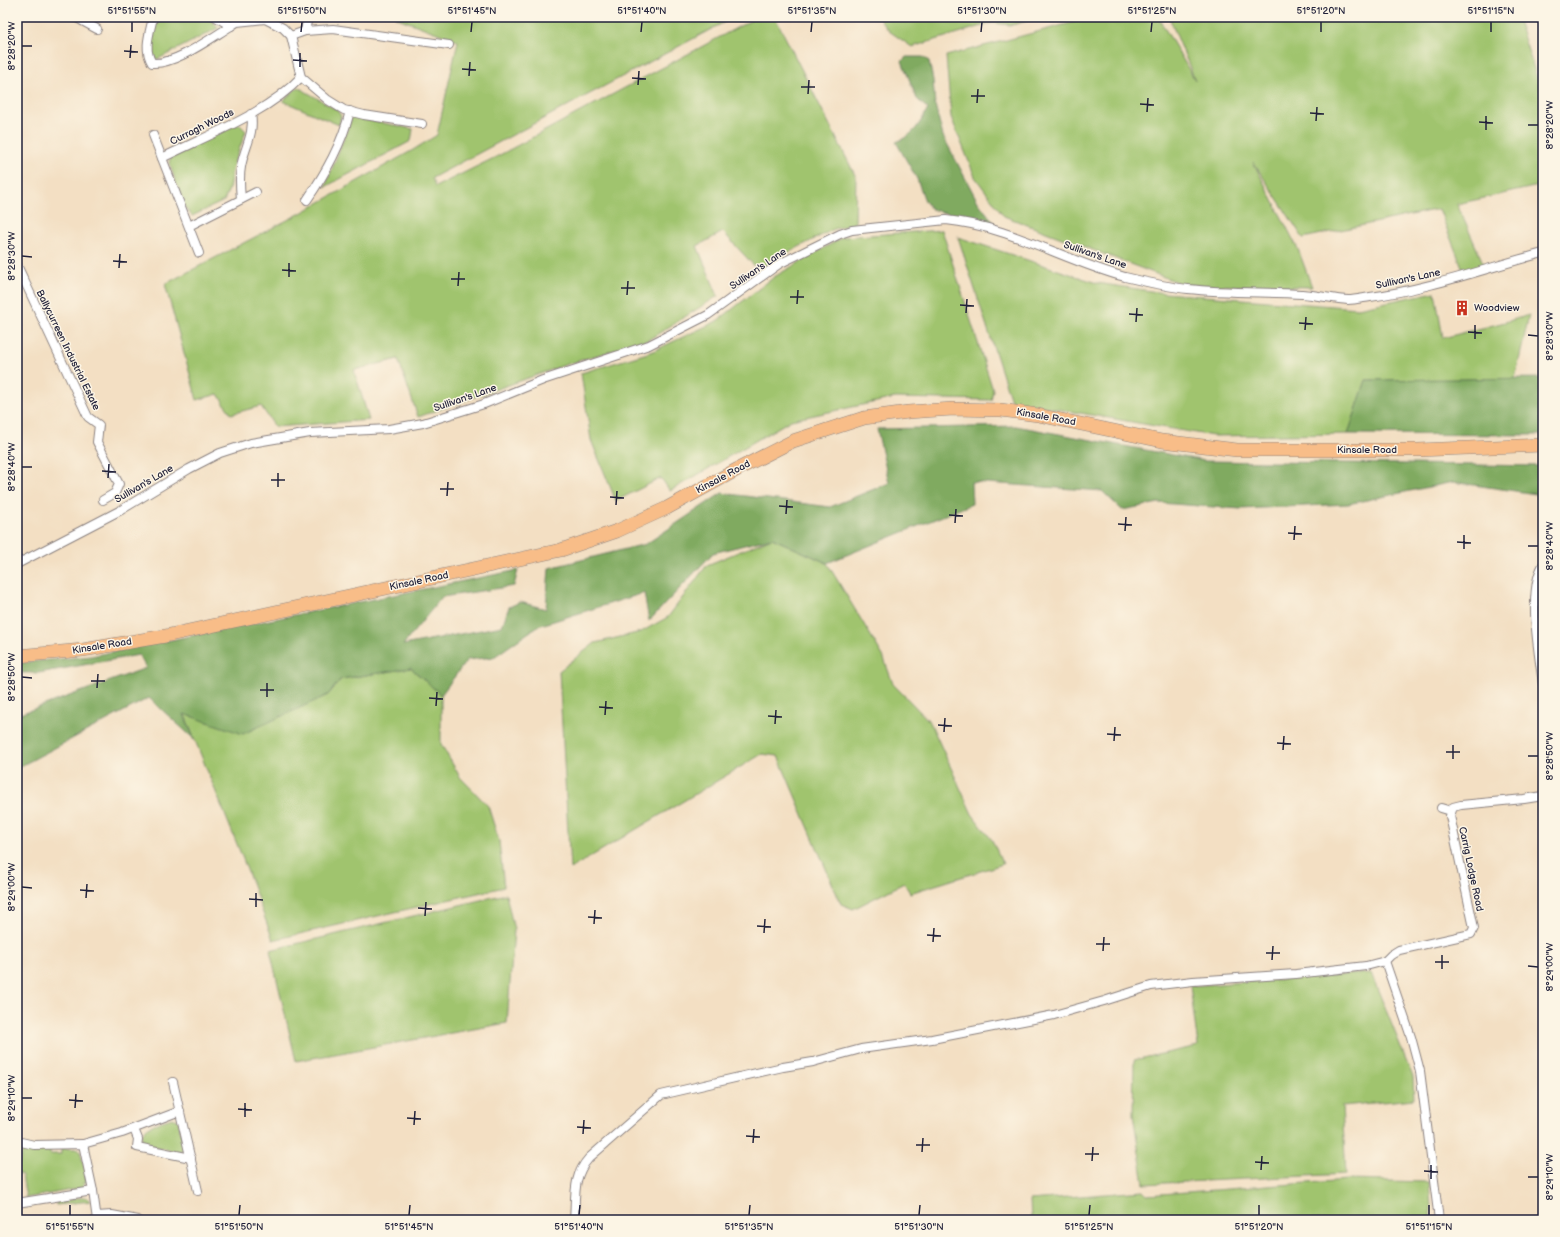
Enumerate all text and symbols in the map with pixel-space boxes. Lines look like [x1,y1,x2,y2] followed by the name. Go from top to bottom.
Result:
[108,5,156,17] text: 51°51'55"N
[278,5,326,17] text: 51°51'50"N
[447,5,497,17] text: 51°51'45"N
[617,5,667,17] text: 51°51'40"N
[787,5,837,17] text: 51°51'35"N
[957,5,1007,17] text: 51°51'30"N
[1128,5,1176,17] text: 51°51'25"N
[1296,5,1346,17] text: 51°51'20"N
[1468,5,1514,17] text: 51°51'15"N
[6,21,18,71] text: 8°28'20"W
[1544,100,1556,150] text: 8°28'20"W
[168,106,236,148] street label: Curragh Woods
[6,231,18,281] text: 8°28'30"W
[1062,239,1128,271] street label: Sullivan's Lane
[727,246,789,292] street label: Sullivan's Lane
[1375,266,1441,292] street label: Sullivan's Lane
[34,288,102,412] street label: Ballycurreen Industrial Estate
[1453,299,1471,317] building icon: Woodview
[1474,302,1520,314] place label: Woodview
[1544,311,1556,361] text: 8°28'30"W
[432,382,498,414] street label: Sullivan's Lane
[1015,406,1077,428] street label: Kinsale Road
[6,442,18,492] text: 8°28'40"W
[1337,444,1397,456] street label: Kinsale Road
[694,457,753,496] street label: Kinsale Road
[113,462,176,506] street label: Sullivan's Lane
[1544,521,1556,571] text: 8°28'40"W
[388,569,450,593] street label: Kinsale Road
[71,635,133,657] street label: Kinsale Road
[6,653,18,701] text: 8°28'50"W
[1544,732,1556,780] text: 8°28'50"W
[1456,826,1486,913] street label: Carrig Lodge Road
[6,863,18,911] text: 8°29'00"W
[1544,943,1556,991] text: 8°29'00"W
[6,1075,18,1121] text: 8°29'10"W
[1544,1154,1556,1200] text: 8°29'10"W
[46,1221,94,1233] text: 51°51'55"N
[215,1221,263,1233] text: 51°51'50"N
[384,1221,434,1233] text: 51°51'45"N
[554,1221,604,1233] text: 51°51'40"N
[724,1221,774,1233] text: 51°51'35"N
[894,1221,944,1233] text: 51°51'30"N
[1065,1221,1113,1233] text: 51°51'25"N
[1234,1221,1284,1233] text: 51°51'20"N
[1406,1221,1452,1233] text: 51°51'15"N

